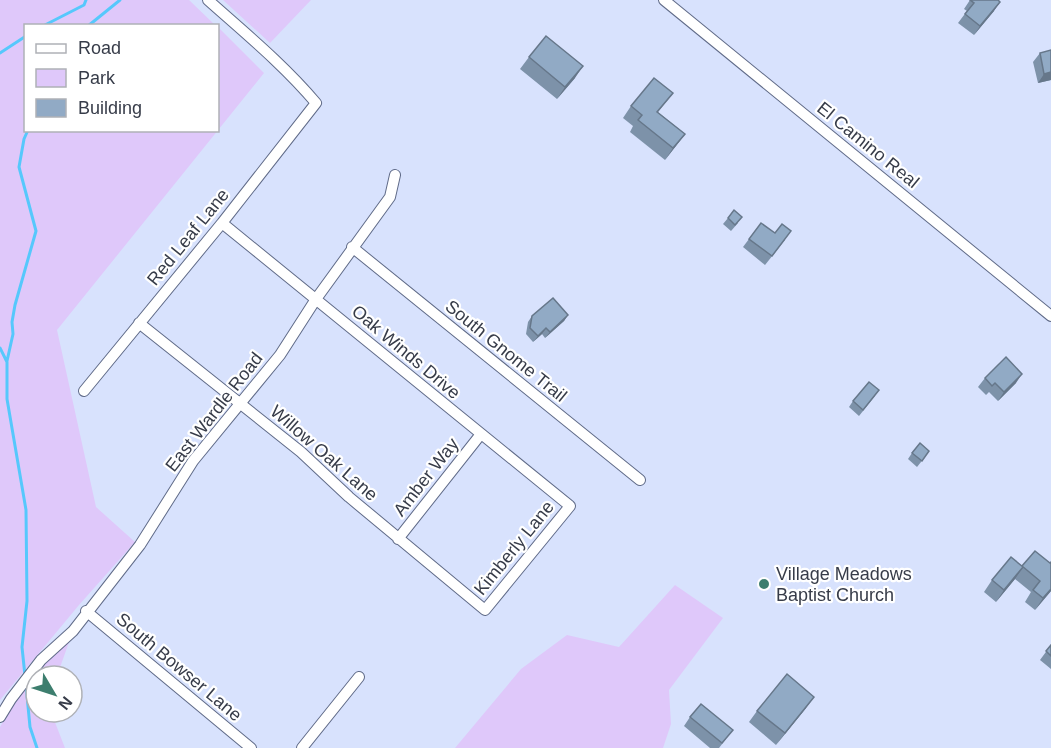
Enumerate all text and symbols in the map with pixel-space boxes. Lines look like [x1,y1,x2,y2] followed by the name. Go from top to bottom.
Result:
[24,24,219,132] legend
[78,38,121,58] text: Road
[78,68,116,88] text: Park
[78,98,142,118] text: Building
[813,98,923,192] street label: El Camino Real
[143,185,233,289] street label: Red Leaf Lane
[441,296,571,406] street label: South Gnome Trail
[348,301,464,403] street label: Oak Winds Drive
[161,349,267,475] street label: East Wardle Road
[266,401,382,505] street label: Willow Oak Lane
[389,434,463,520] street label: Amber Way
[470,497,558,599] street label: Kimberly Lane
[776,564,912,605] place label: Village Meadows Baptist Church
[757,577,771,591] marker: Village Meadows Baptist Church
[112,609,246,725] street label: South Bowser Lane
[24,664,84,724] north arrow
[55,693,76,713] text: N

